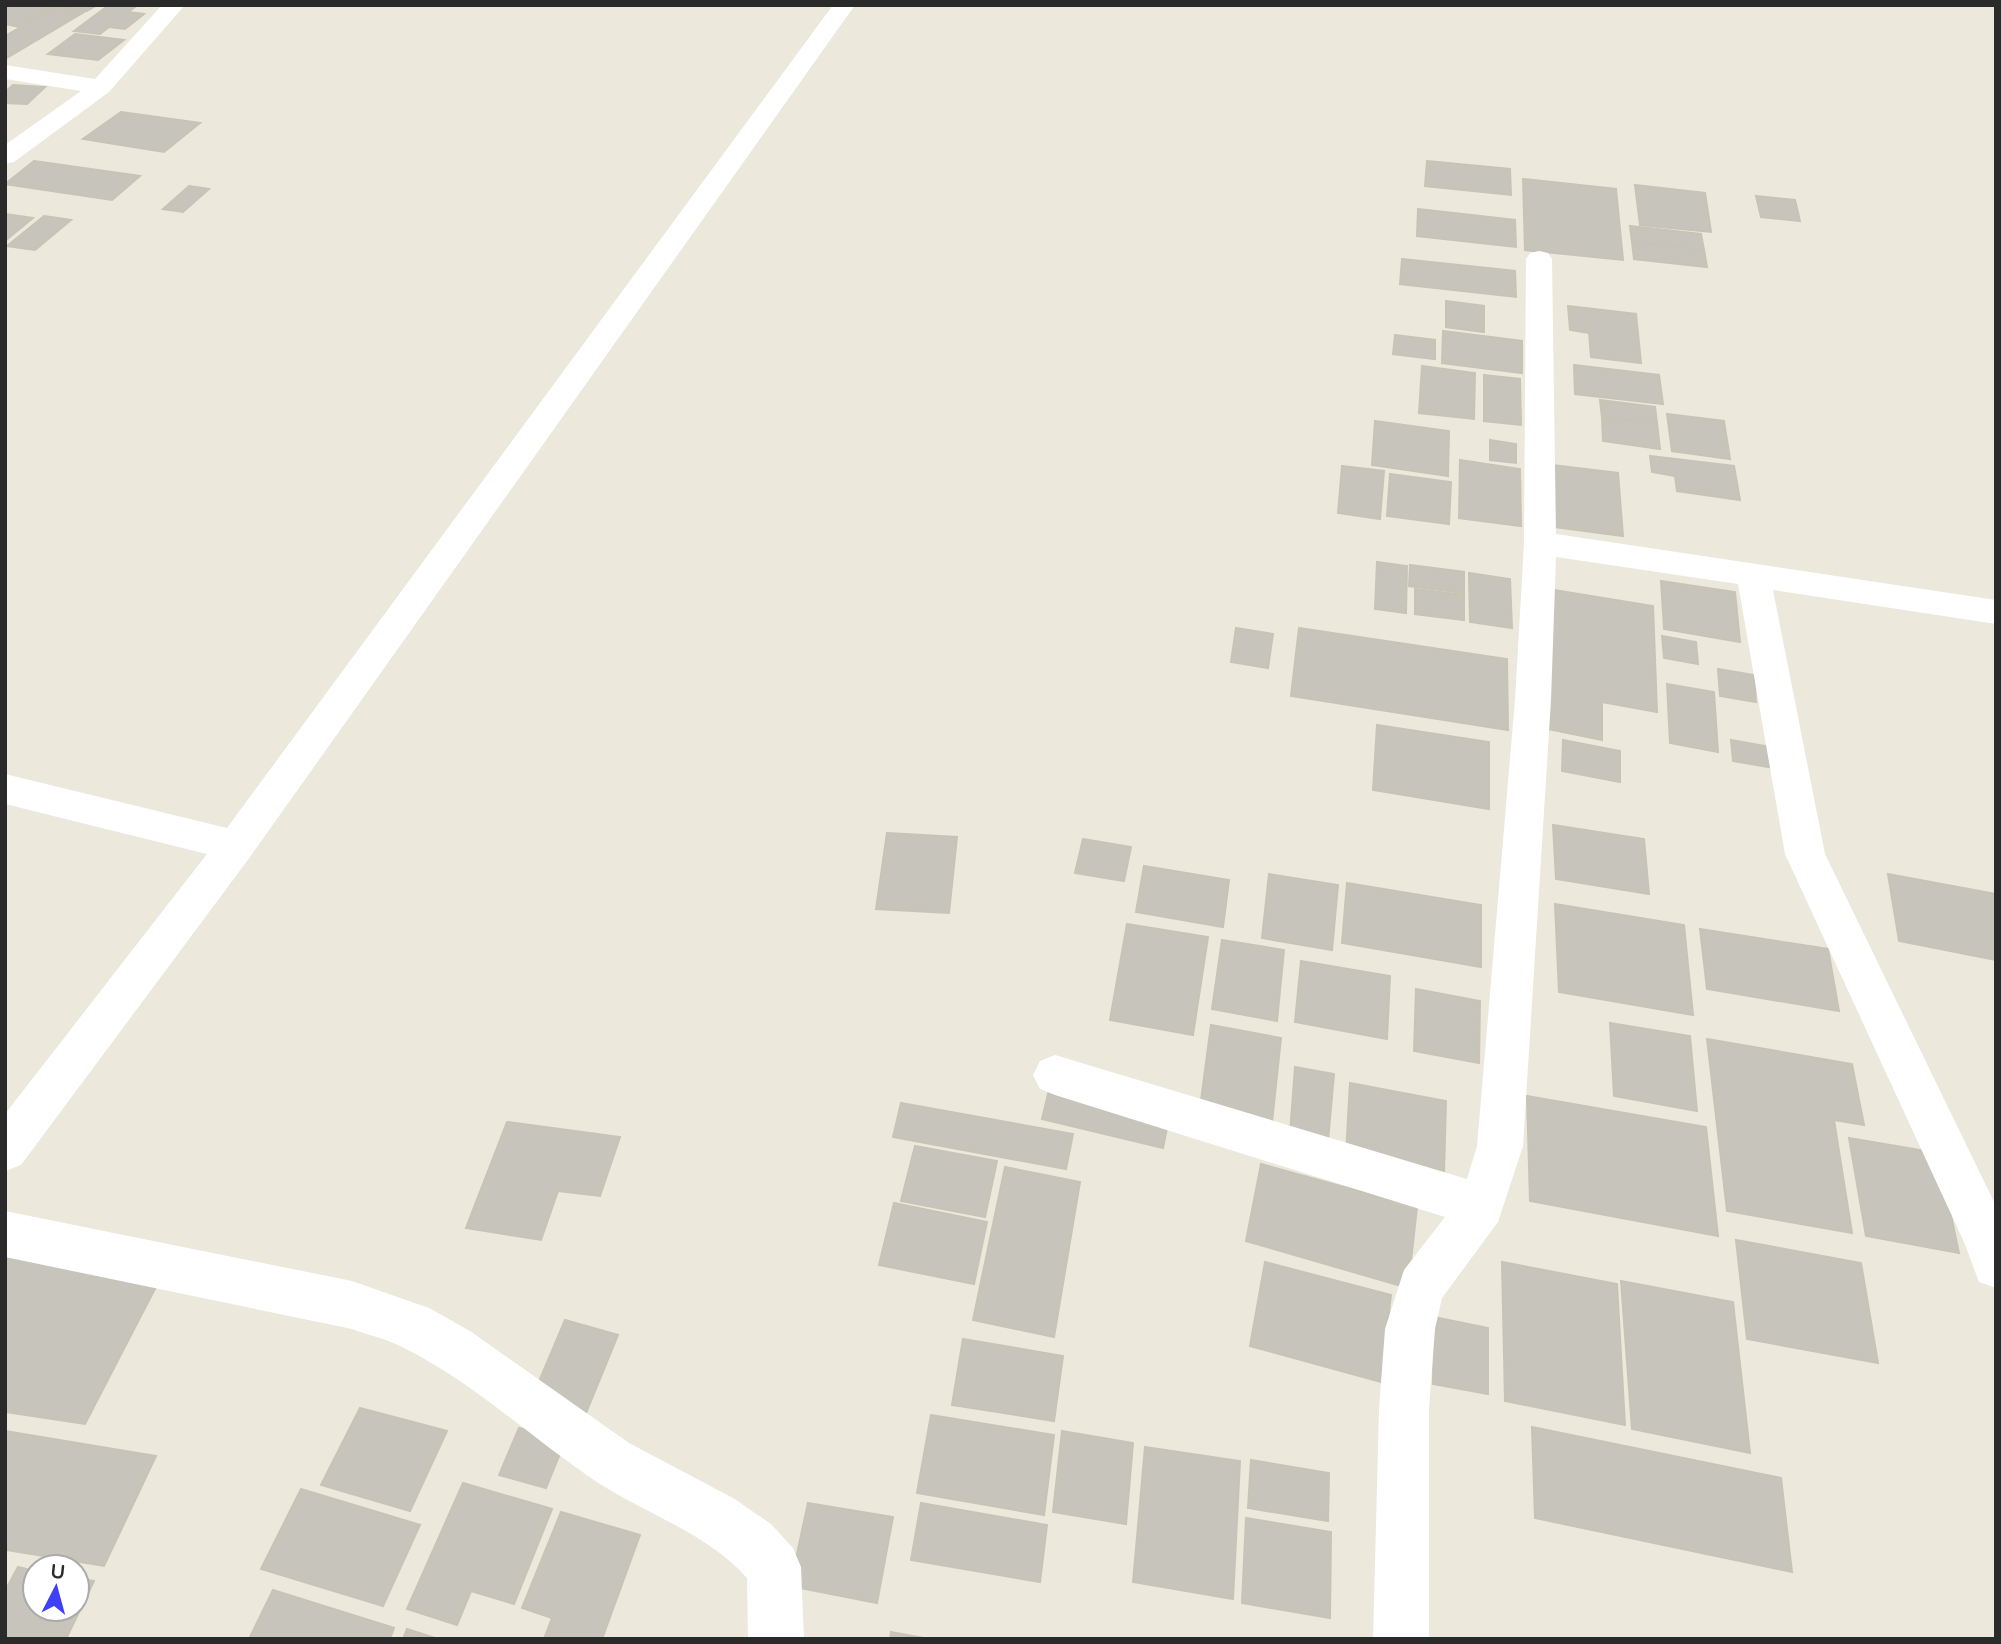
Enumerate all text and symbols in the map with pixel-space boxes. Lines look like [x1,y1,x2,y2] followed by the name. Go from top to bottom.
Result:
[21,1553,91,1623] north arrow
[49,1560,66,1584] text: U

